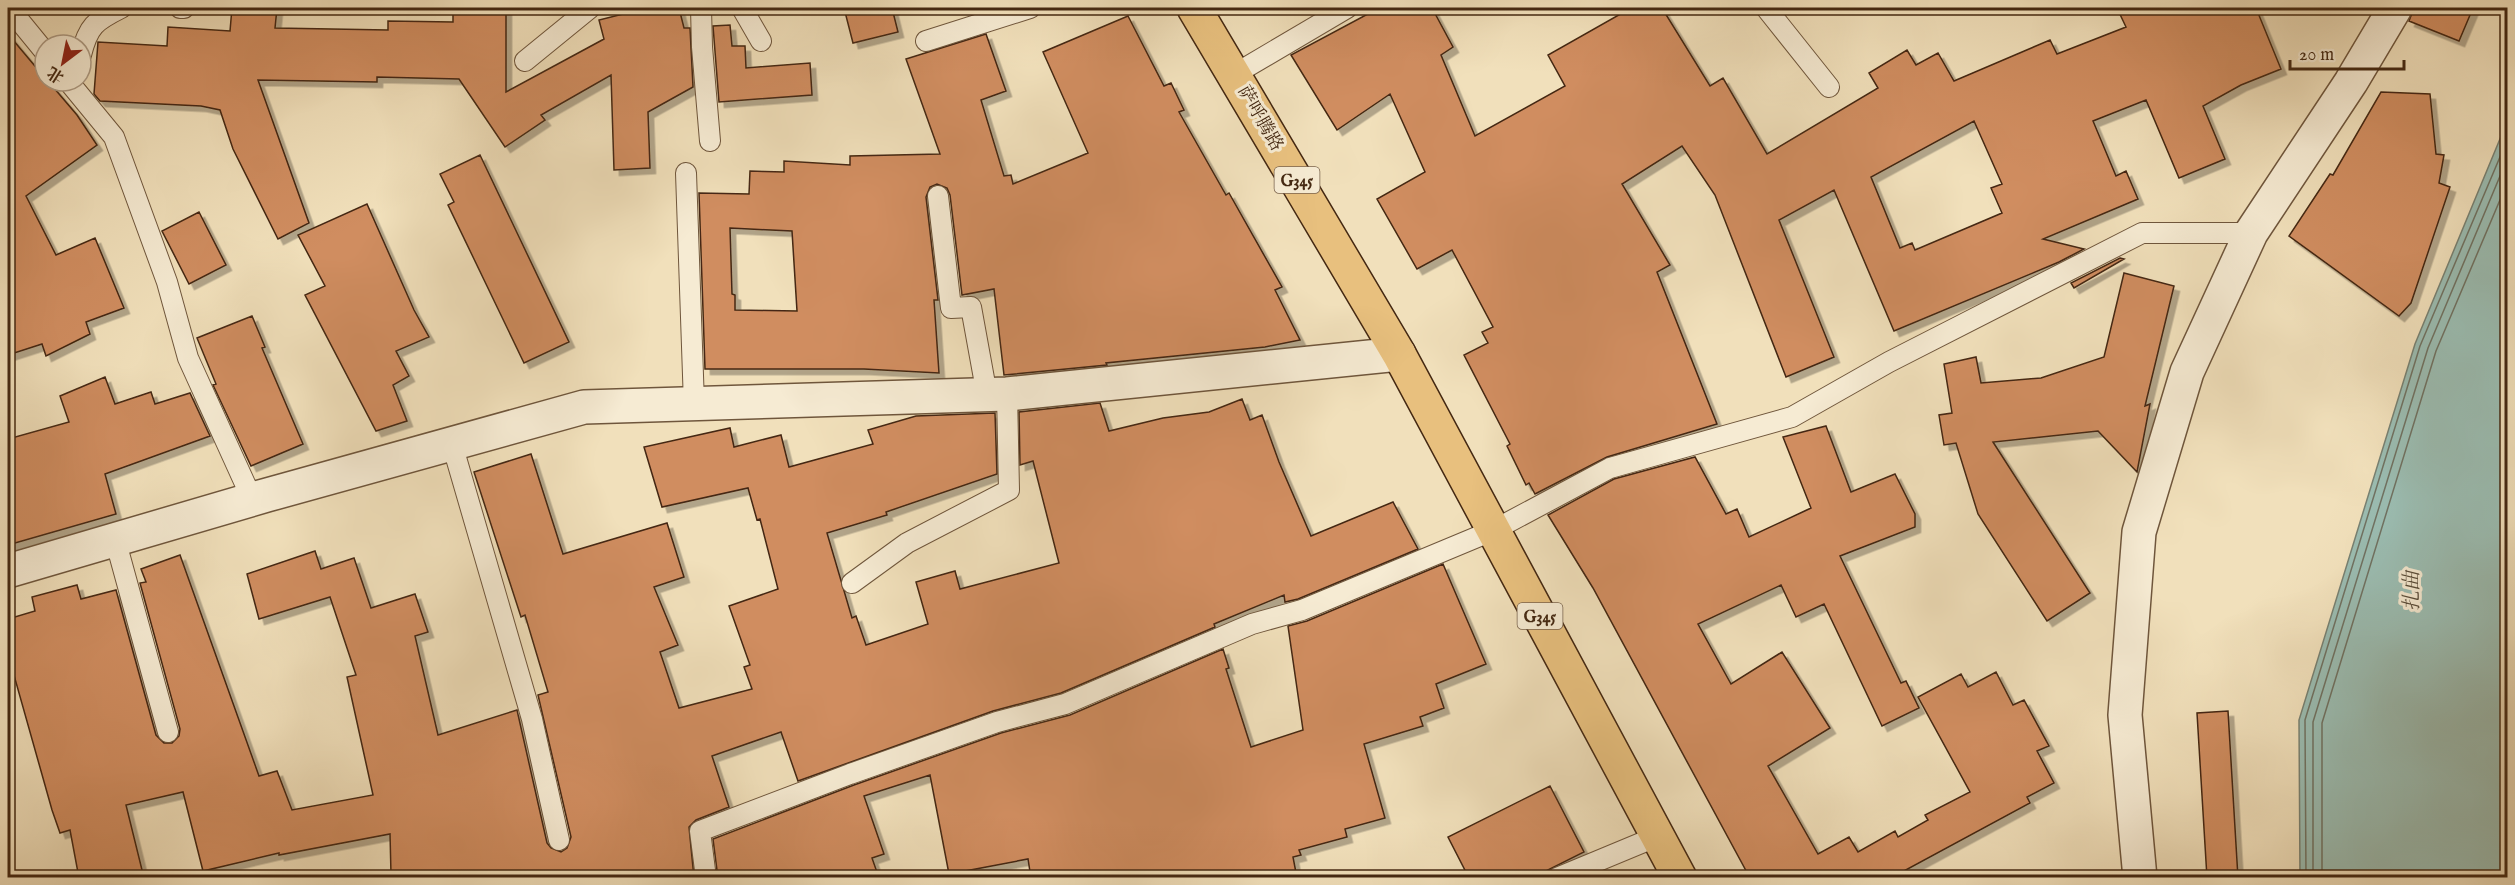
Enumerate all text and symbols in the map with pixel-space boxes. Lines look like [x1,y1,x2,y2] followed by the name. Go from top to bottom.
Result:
[33,33,93,93] north arrow
[2290,33,2404,71] scale bar
[2299,44,2334,67] text: 20 m
[44,61,68,87] text: 北
[1232,82,1288,156] street label: 萨呼腾路
[1274,167,1320,193] road number: G345
[2400,569,2425,611] water label: 扎曲
[1518,603,1562,629] road number: G345

